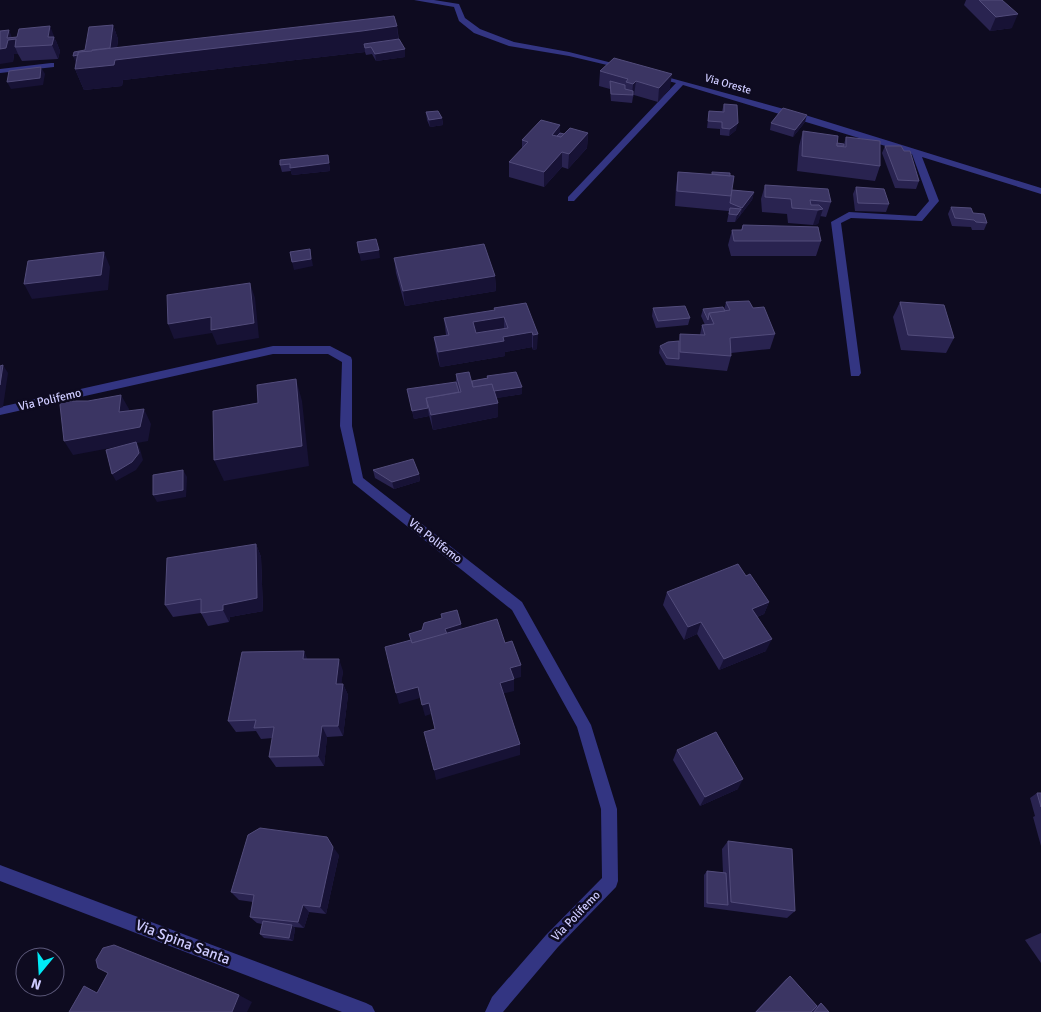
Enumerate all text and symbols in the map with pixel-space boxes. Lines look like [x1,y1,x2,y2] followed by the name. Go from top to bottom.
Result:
[703,71,753,97] street label: Via Oreste
[17,385,83,415] street label: Via Polifemo
[405,515,465,567] street label: Via Polifemo
[548,888,604,944] street label: Via Polifemo
[133,916,233,968] street label: Via Spina Santa
[15,947,65,997] north arrow
[29,974,43,993] text: N

